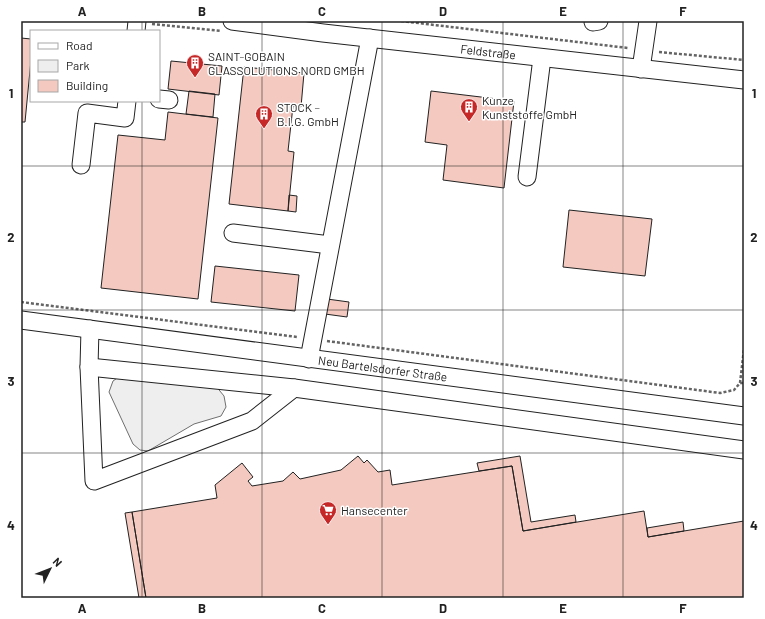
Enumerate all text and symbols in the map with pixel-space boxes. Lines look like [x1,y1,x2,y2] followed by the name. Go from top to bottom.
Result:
[78,3,87,19] text: A
[198,3,206,19] text: B
[318,3,326,19] text: C
[439,3,447,19] text: D
[559,3,567,19] text: E
[679,3,687,19] text: F
[30,30,160,102] legend
[66,38,93,52] text: Road
[460,41,517,61] street label: Feldstraße
[208,49,365,77] place label: SAINT-GOBAIN GLASSOLUTIONS NORD GMBH
[185,53,205,78] building icon: SAINT-GOBAIN GLASSOLUTIONS NORD GMBH
[66,58,90,72] text: Park
[66,78,108,92] text: Building
[9,85,13,101] text: 1
[752,85,756,101] text: 1
[482,93,577,121] place label: Kunze Kunststoffe GmbH
[459,97,479,122] building icon: Kunze Kunststoffe GmbH
[277,100,339,128] place label: STOCK – B.I.G. GmbH
[254,104,274,129] building icon: STOCK – B.I.G. GmbH
[7,229,15,245] text: 2
[750,229,758,245] text: 2
[317,353,448,384] street label: Neu Bartelsdorfer Straße
[7,373,15,389] text: 3
[750,373,758,389] text: 3
[318,500,338,525] supermarket icon: Hansecenter
[341,503,408,517] place label: Hansecenter
[7,517,15,533] text: 4
[750,517,758,533] text: 4
[30,549,70,589] north arrow
[50,555,65,569] text: N
[78,600,87,616] text: A
[198,600,206,616] text: B
[318,600,326,616] text: C
[439,600,447,616] text: D
[559,600,567,616] text: E
[679,600,687,616] text: F

